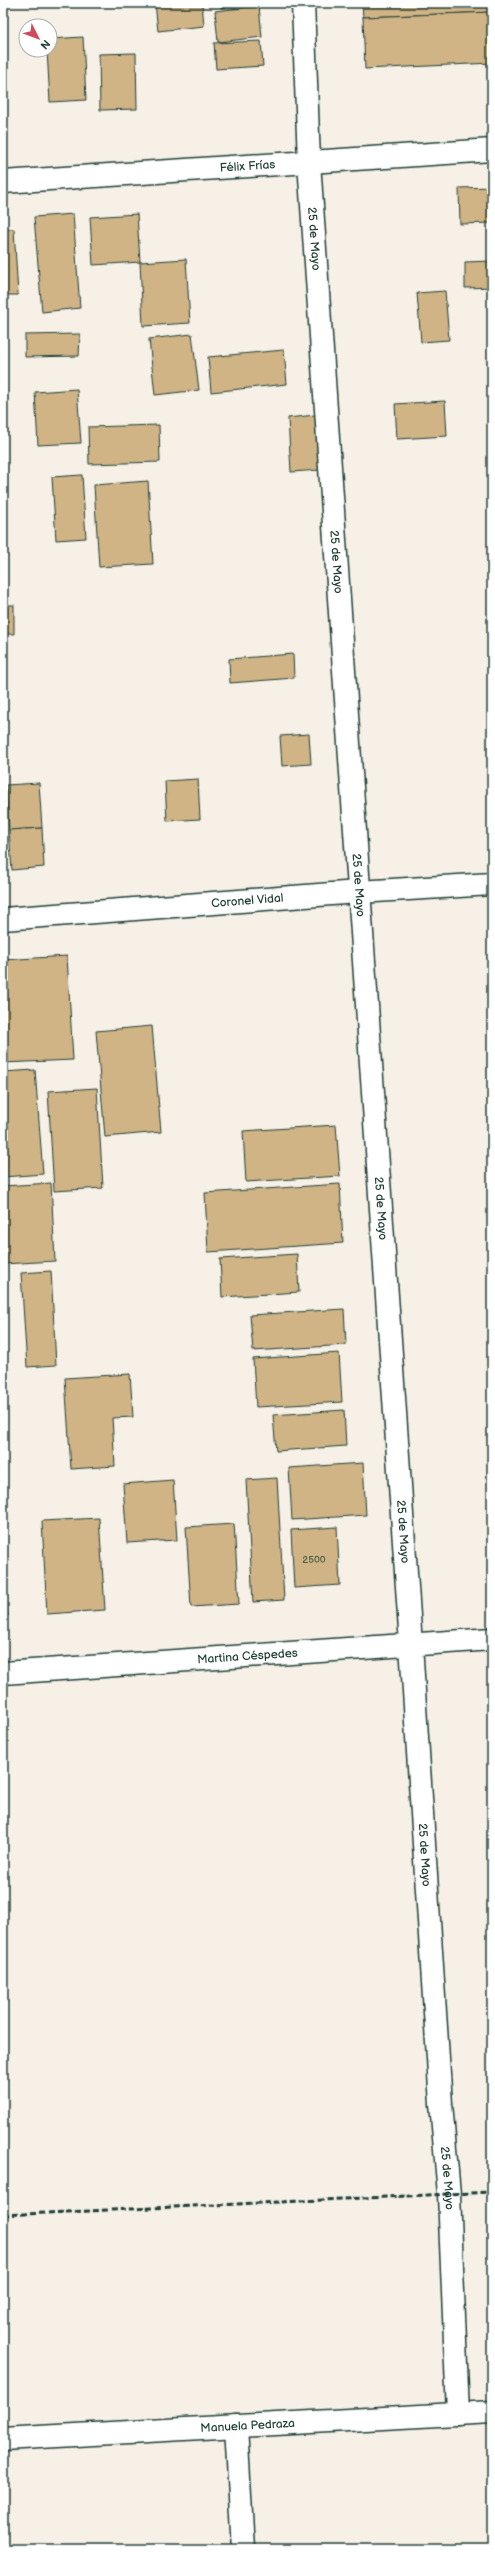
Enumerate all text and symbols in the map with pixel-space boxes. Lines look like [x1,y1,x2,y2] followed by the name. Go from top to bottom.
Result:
[18,18,58,58] north arrow
[37,37,53,52] text: N
[219,157,276,176] street label: Félix Frías
[304,207,323,271] street label: 25 de Mayo
[326,530,346,594] street label: 25 de Mayo
[349,853,368,918] street label: 25 de Mayo
[211,891,284,911] street label: Coronel Vidal
[371,1176,390,1241] street label: 25 de Mayo
[393,1499,412,1564] street label: 25 de Mayo
[302,1554,326,1566] house number: 2500
[197,1646,298,1667] street label: Martina Céspedes
[415,1823,434,1887] street label: 25 de Mayo
[437,2146,457,2210] street label: 25 de Mayo
[200,2416,296,2436] street label: Manuela Pedraza

